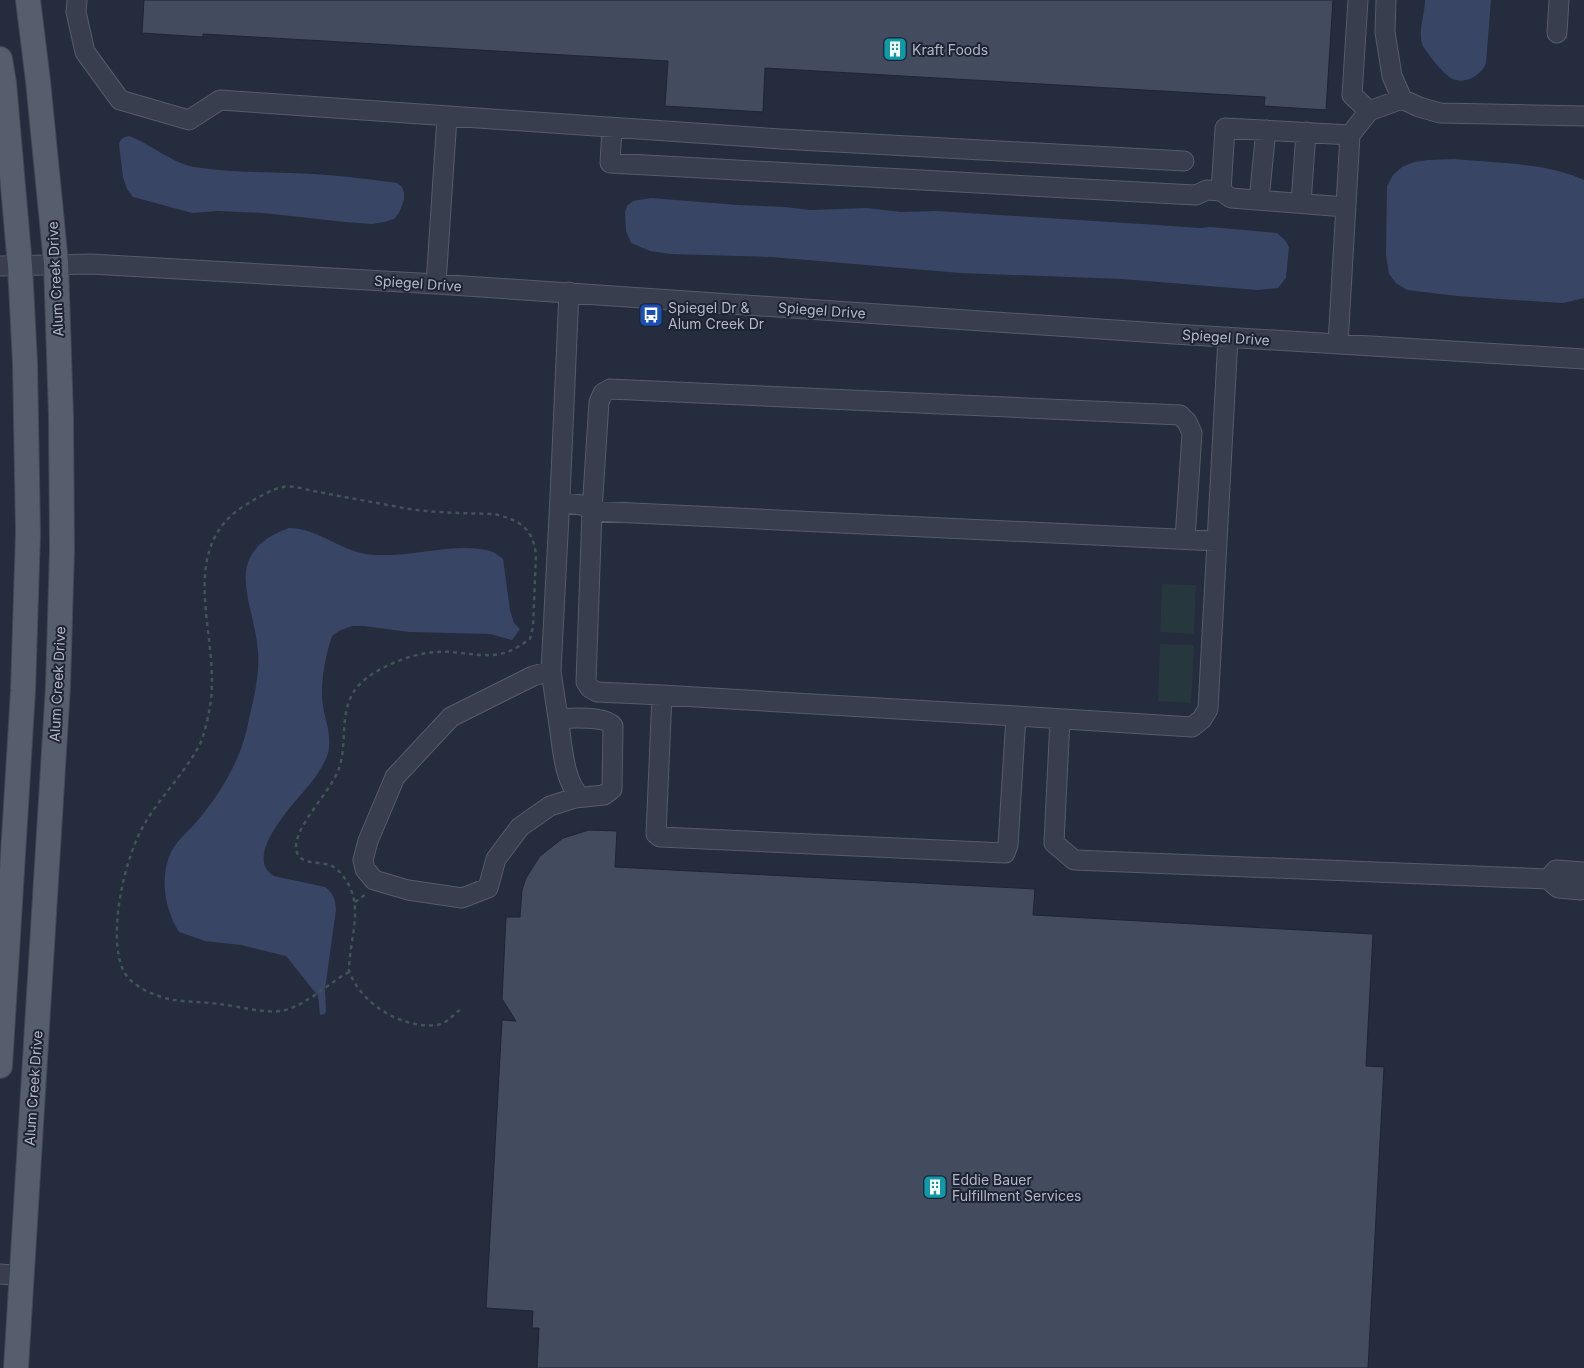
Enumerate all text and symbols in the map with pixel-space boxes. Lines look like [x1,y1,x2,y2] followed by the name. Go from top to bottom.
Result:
[882,36,908,62] building icon: Kraft Foods
[912,41,988,58] place label: Kraft Foods
[43,221,67,337] street label: Alum Creek Drive
[374,271,462,295] street label: Spiegel Drive
[778,298,866,322] street label: Spiegel Drive
[668,299,764,332] place label: Spiegel Dr & Alum Creek Dr
[638,302,664,328] bus stop icon: Spiegel Dr & Alum Creek Dr
[1182,325,1270,349] street label: Spiegel Drive
[45,626,69,742] street label: Alum Creek Drive
[20,1030,46,1146] street label: Alum Creek Drive
[952,1171,1081,1204] place label: Eddie Bauer Fulfillment Services
[922,1174,948,1200] building icon: Eddie Bauer Fulfillment Services

